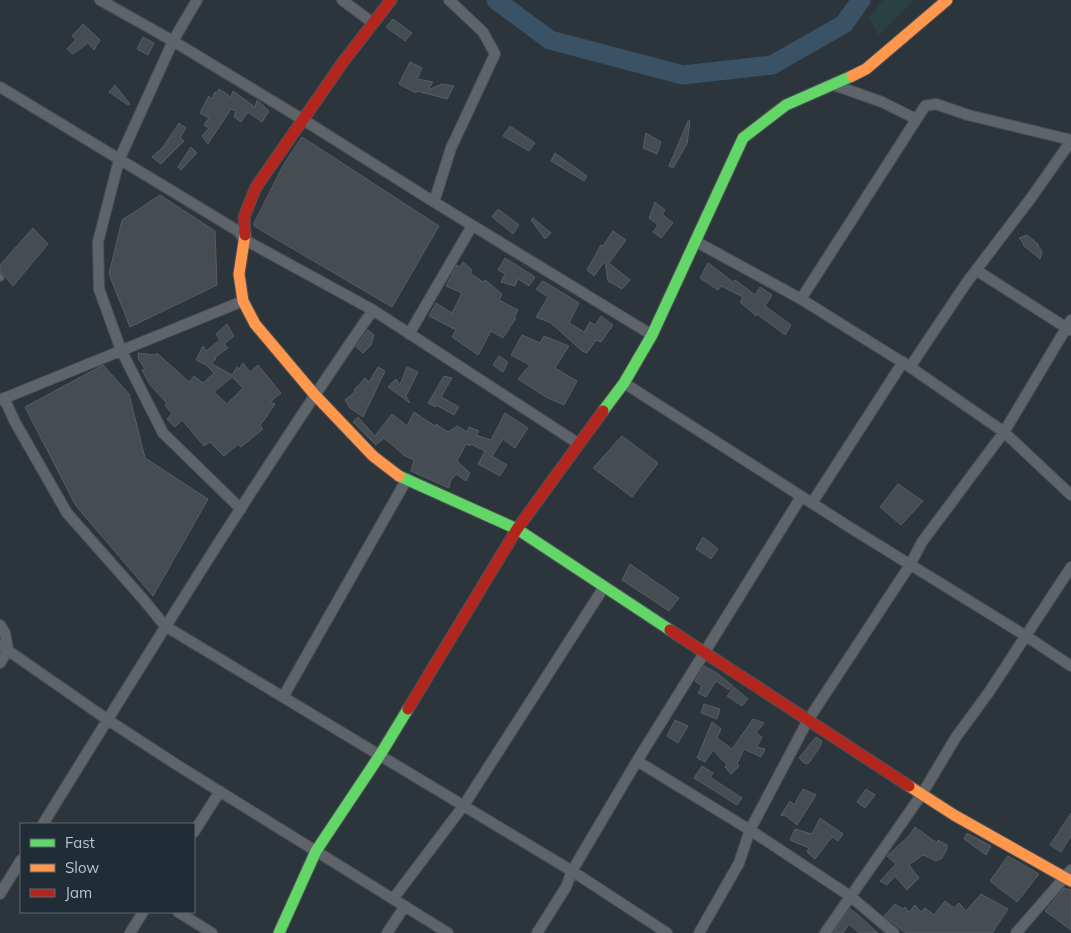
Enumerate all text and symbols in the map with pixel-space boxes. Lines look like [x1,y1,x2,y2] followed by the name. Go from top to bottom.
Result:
[20,823,195,913] legend
[65,833,95,852] text: Fast
[65,858,99,877] text: Slow
[65,883,92,902] text: Jam

